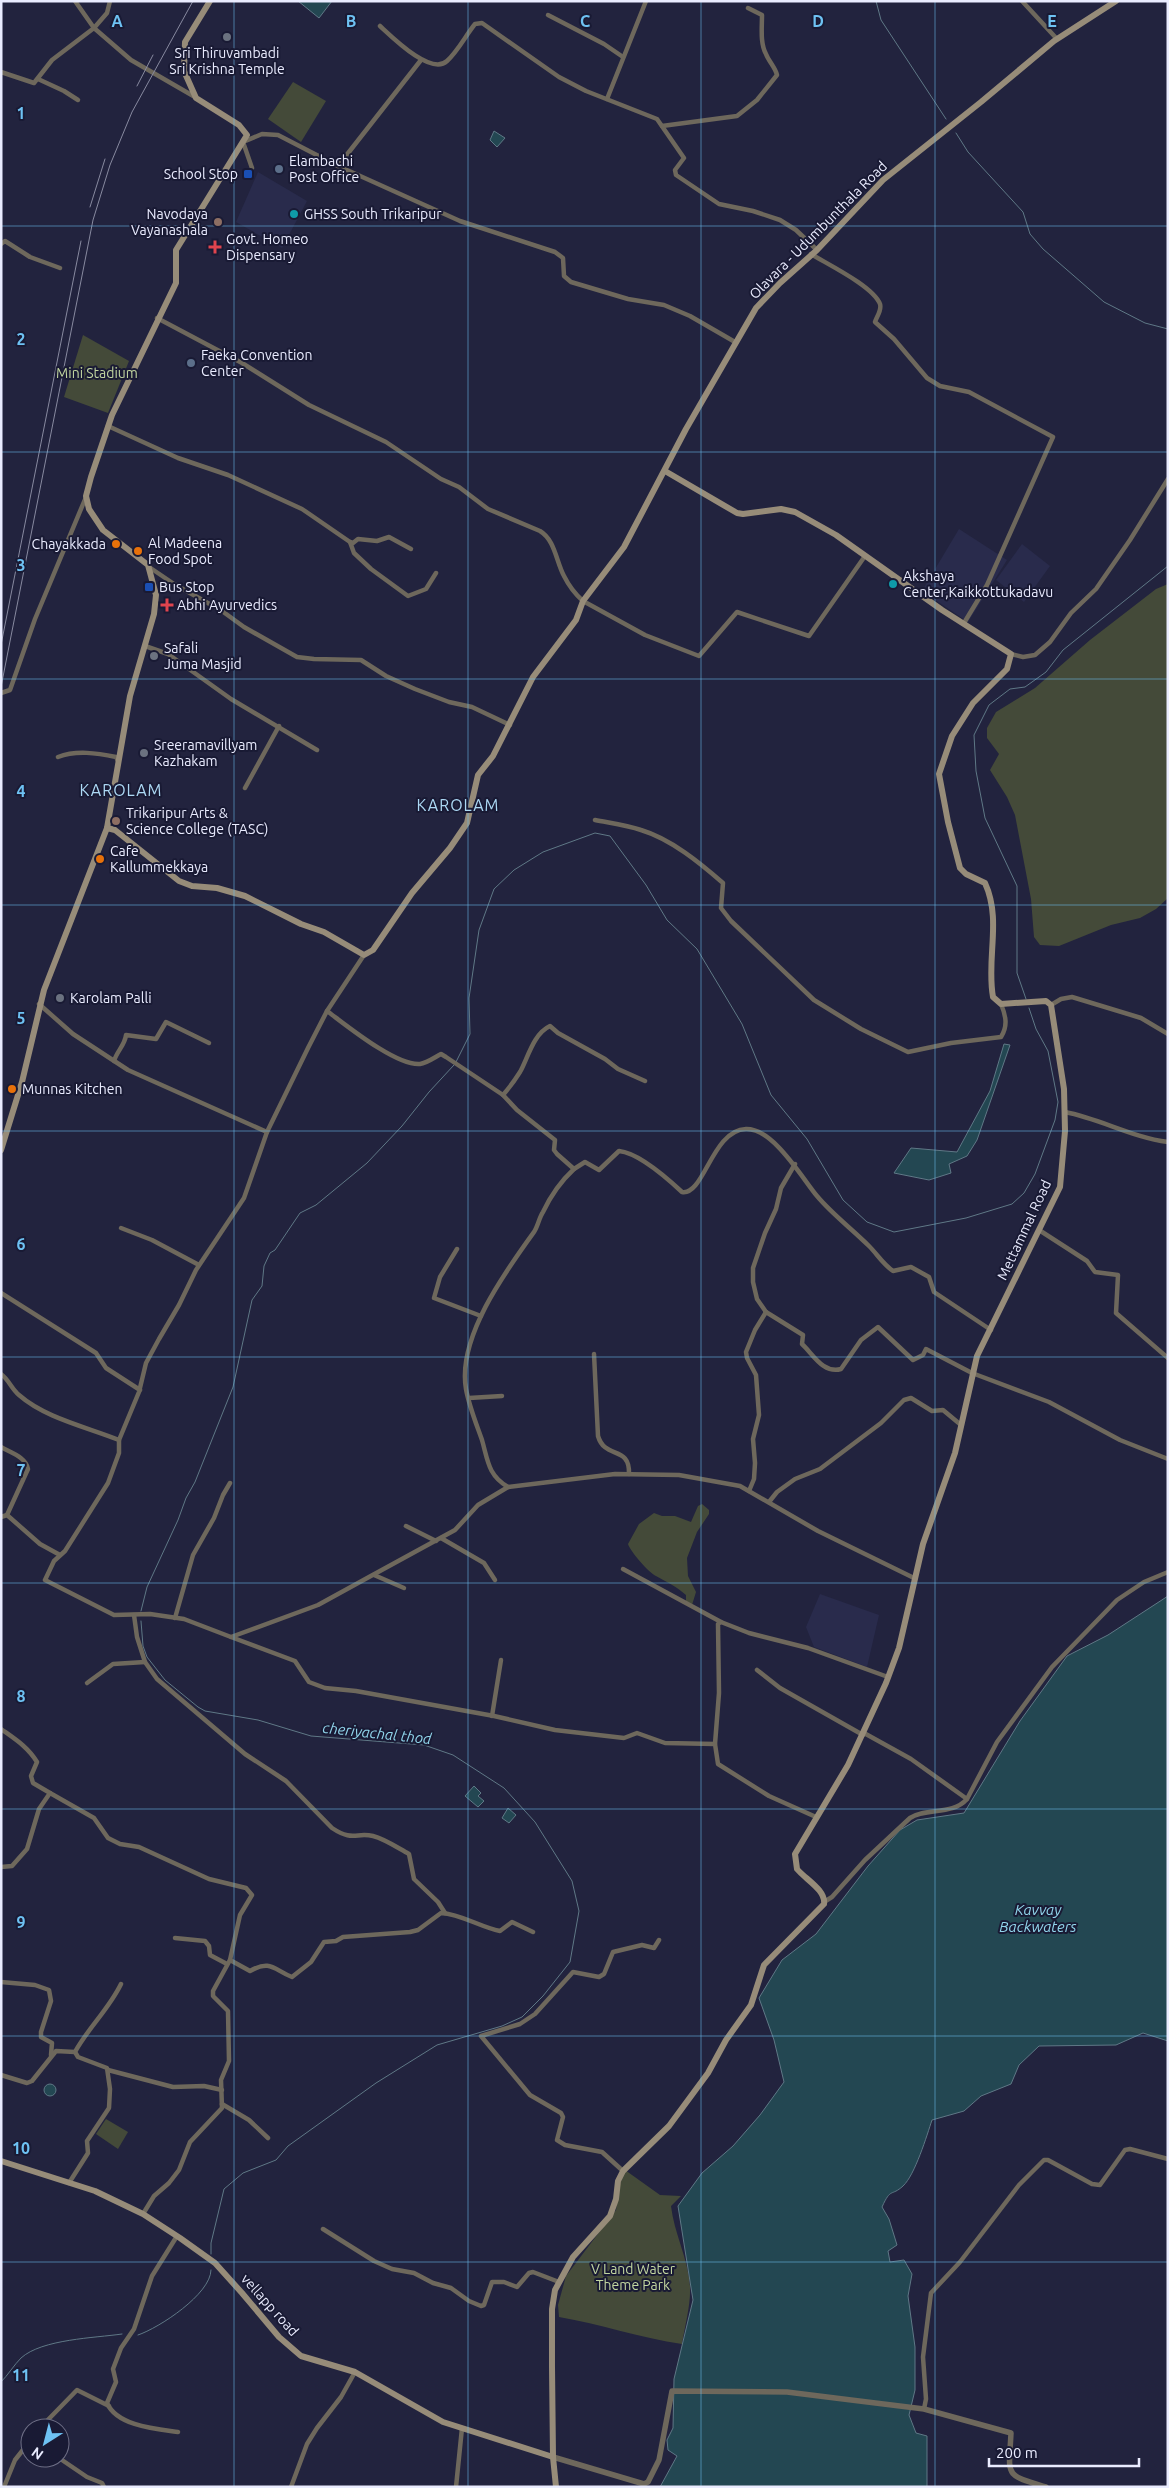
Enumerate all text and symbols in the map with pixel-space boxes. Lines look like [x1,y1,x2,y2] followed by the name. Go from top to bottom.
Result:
[111,12,123,30] text: A
[346,12,356,30] text: B
[580,12,590,30] text: C
[812,12,824,30] text: D
[1047,12,1057,30] text: E
[221,31,233,43] marker: Sri Thiruvambadi Sri Krishna Temple
[169,45,285,77] place label: Sri Thiruvambadi Sri Krishna Temple
[16,104,26,122] text: 1
[289,153,359,185] place label: Elambachi Post Office
[746,158,890,302] street label: Olavara - Udumbunthala Road
[273,163,285,175] marker: Elambachi Post Office
[164,166,238,182] place label: School Stop
[242,168,254,180] marker: School Stop
[131,206,208,238] place label: Navodaya Vayanashala
[304,206,442,222] place label: GHSS South Trikaripur
[288,208,300,220] marker: GHSS South Trikaripur
[212,216,224,228] marker: Navodaya Vayanashala
[226,231,309,263] place label: Govt. Homeo Dispensary
[208,240,222,254] marker: Govt. Homeo Dispensary
[16,330,26,348] text: 2
[201,347,313,379] place label: Faeka Convention Center
[185,357,197,369] marker: Faeka Convention Center
[56,365,138,381] park label: Mini Stadium
[148,535,222,567] place label: Al Madeena Food Spot
[32,536,106,552] place label: Chayakkada
[110,538,122,550] marker: Chayakkada
[132,545,144,557] marker: Al Madeena Food Spot
[16,556,26,574] text: 3
[903,568,1053,600] place label: Akshaya Center,Kaikkottukadavu
[887,578,899,590] marker: Akshaya Center,Kaikkottukadavu
[159,579,214,595] place label: Bus Stop
[143,581,155,593] marker: Bus Stop
[177,597,277,613] place label: Abhi Ayurvedics
[161,599,173,611] marker: Abhi Ayurvedics
[164,640,242,672] place label: Safali Juma Masjid
[148,650,160,662] marker: Safali Juma Masjid
[154,737,257,769] place label: Sreeramavillyam Kazhakam
[138,747,150,759] marker: Sreeramavillyam Kazhakam
[80,781,162,799] district label: KAROLAM
[16,782,26,800] text: 4
[417,796,499,814] district label: KAROLAM
[126,805,268,837] place label: Trikaripur Arts & Science College (TASC)
[110,815,122,827] marker: Trikaripur Arts & Science College (TASC)
[110,843,208,875] place label: Cafe Kallummekkaya
[94,853,106,865] marker: Cafe Kallummekkaya
[70,990,152,1006] place label: Karolam Palli
[54,992,66,1004] marker: Karolam Palli
[16,1009,26,1027] text: 5
[22,1081,123,1097] place label: Munnas Kitchen
[6,1083,18,1095] marker: Munnas Kitchen
[994,1177,1054,1283] street label: Mettammal Road
[16,1235,26,1253] text: 6
[16,1461,26,1479] text: 7
[16,1687,26,1705] text: 8
[322,1719,433,1747] water label: cheriyachal thod
[999,1901,1077,1935] water label: Kavvay Backwaters
[16,1913,26,1931] text: 9
[12,2139,30,2157] text: 10
[591,2261,676,2293] park label: V Land Water Theme Park
[238,2271,302,2339] street label: vellapp road
[12,2366,30,2384] text: 11
[20,2418,70,2468] north arrow
[989,2436,1139,2468] scale bar
[28,2444,46,2463] text: N
[996,2444,1038,2461] text: 200 m

